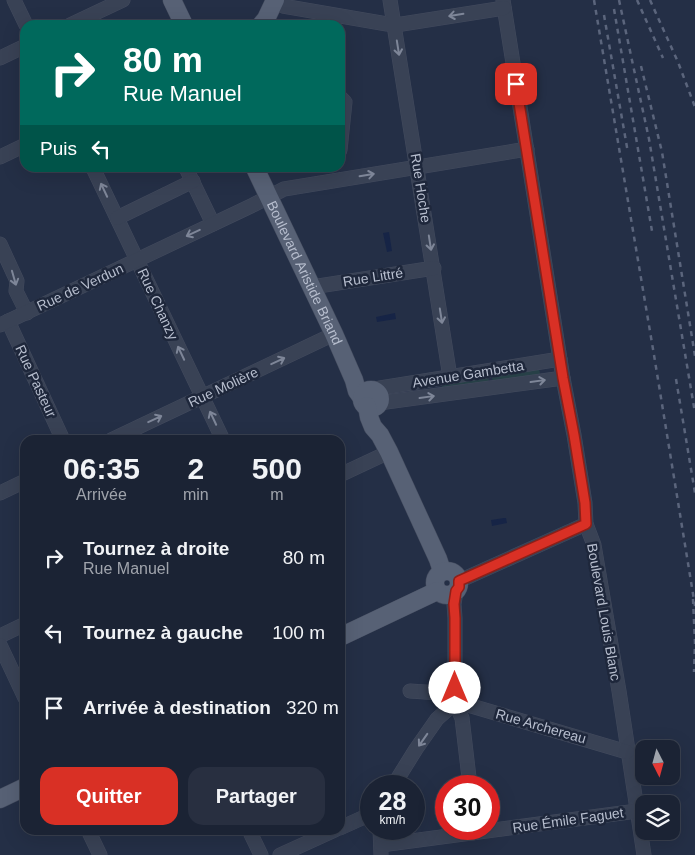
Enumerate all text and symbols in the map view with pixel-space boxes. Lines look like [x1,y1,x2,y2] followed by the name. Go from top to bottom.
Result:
[448,11,464,21] one-way arrow
[40,40,105,105] icon: right
[123,40,203,79] text: 80 m
[393,40,403,56] one-way arrow
[495,63,537,105] pin
[502,70,530,98] icon: arrive
[123,81,242,106] text: Rue Manuel
[87,135,115,163] icon: left
[40,138,77,159] text: Puis
[408,152,434,224] street label: Rue Hoche
[358,170,374,180] one-way arrow
[99,183,109,198] one-way arrow
[264,198,346,347] street label: Boulevard Aristide Briand
[186,229,201,239] one-way arrow
[425,235,435,251] one-way arrow
[34,260,126,314] street label: Rue de Verdun
[342,264,404,290] street label: Rue Littré
[134,266,182,342] street label: Rue Chanzy
[10,270,20,286] one-way arrow
[436,308,446,324] one-way arrow
[12,342,60,420] street label: Rue Pasteur
[175,346,185,361] one-way arrow
[271,356,286,366] one-way arrow
[411,357,525,391] street label: Avenue Gambetta
[185,364,261,410] street label: Rue Molière
[530,376,546,386] one-way arrow
[419,391,435,401] one-way arrow
[207,411,217,426] one-way arrow
[147,414,162,423] one-way arrow
[63,452,140,485] text: 06:35
[187,452,204,485] text: 2
[252,452,302,485] text: 500
[76,486,127,503] text: Arrivée
[183,486,209,503] text: min
[270,486,283,503] text: m
[83,538,229,559] text: Tournez à droite
[584,542,624,682] street label: Boulevard Louis Blanc
[40,544,68,572] icon: right
[283,547,325,568] text: 80 m
[83,560,169,577] text: Rue Manuel
[40,619,68,647] icon: left
[83,622,243,643] text: Tournez à gauche
[272,622,325,643] text: 100 m
[428,661,480,713] position arrow
[40,694,68,722] icon: arrive
[83,697,271,718] text: Arrivée à destination
[286,697,339,718] text: 320 m
[494,705,588,747] street label: Rue Archereau
[418,732,428,746] one-way arrow
[635,740,680,785] north arrow
[635,740,680,840] map controls
[40,767,178,825] button: Quitter
[188,767,325,825] button: Partager
[435,775,500,840] speed limit sign: 30
[379,787,406,815] text: 28
[635,795,680,840] button: layers
[511,804,625,836] street label: Rue Émile Faguet
[379,813,406,827] text: km/h

